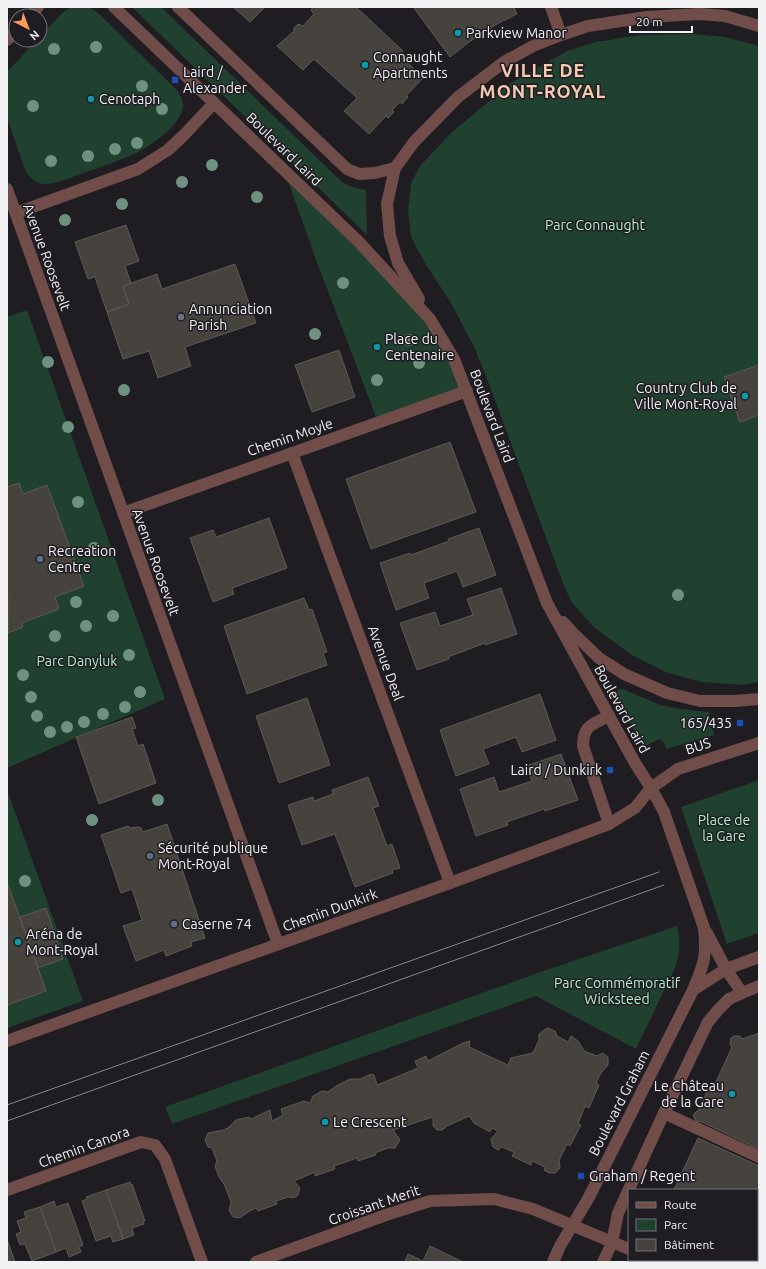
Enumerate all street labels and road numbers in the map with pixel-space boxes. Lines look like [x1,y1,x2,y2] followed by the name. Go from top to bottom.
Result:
[243,109,325,189] street label: Boulevard Laird
[20,201,74,313] street label: Avenue Roosevelt
[467,367,517,465] street label: Boulevard Laird
[245,415,335,459] street label: Chemin Moyle
[129,506,183,618] street label: Avenue Roosevelt
[365,623,407,703] street label: Avenue Deal
[591,662,653,756] street label: Boulevard Laird
[683,734,713,758] street label: BUS
[280,885,380,935] street label: Chemin Dunkirk
[585,1048,653,1158] street label: Boulevard Graham
[36,1123,132,1171] street label: Chemin Canora
[326,1182,422,1228] street label: Croissant Merit

